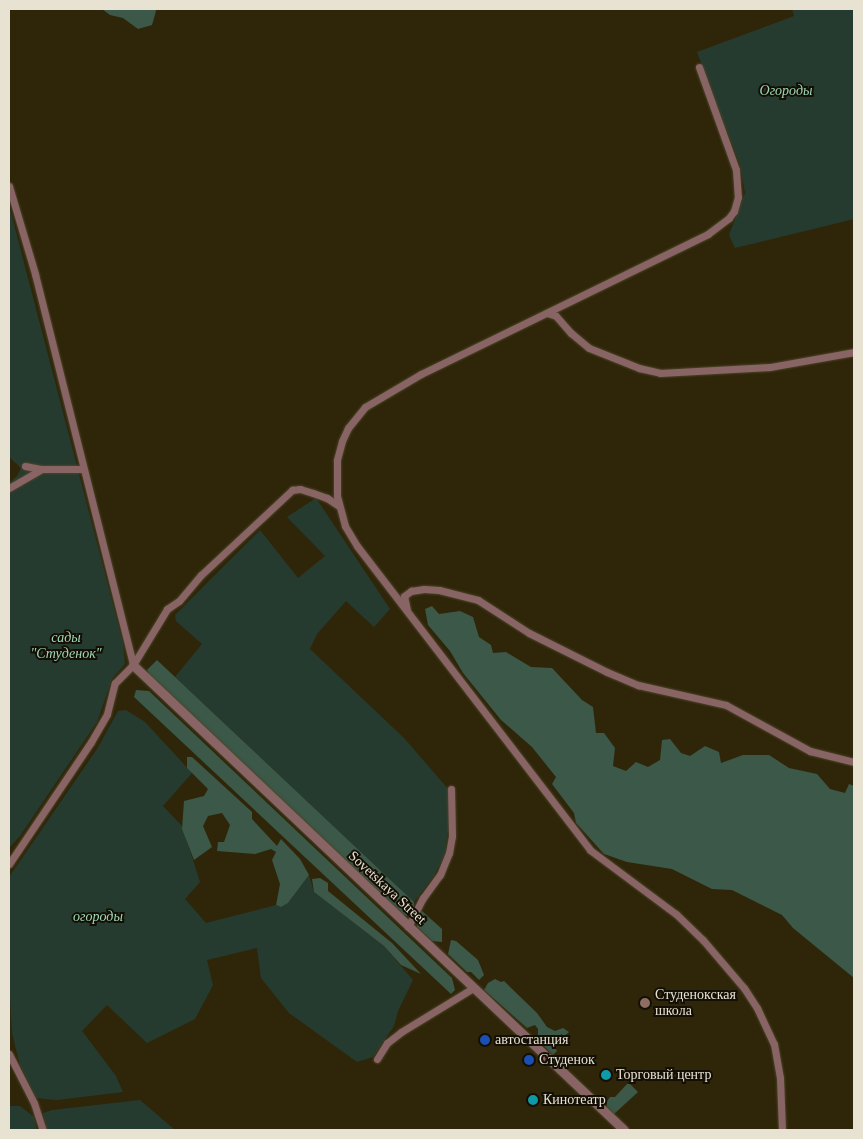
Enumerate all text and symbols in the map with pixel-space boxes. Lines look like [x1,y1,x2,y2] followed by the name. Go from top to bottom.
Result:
[760,83,812,99] park label: Огороды
[30,630,102,662] park label: сады "Студенок"
[345,848,429,928] street label: Sovetskaya Street
[73,909,123,925] park label: огороды
[655,987,736,1020] place label: Студенокская школа
[639,997,651,1009] marker: Студенокская школа
[495,1032,568,1048] place label: автостанция
[479,1034,491,1046] marker: автостанция
[539,1052,595,1068] place label: Студенок
[523,1054,535,1066] marker: Студенок
[616,1067,711,1083] place label: Торговый центр
[600,1069,612,1081] marker: Торговый центр
[543,1092,606,1108] place label: Кинотеатр
[527,1094,539,1106] marker: Кинотеатр

